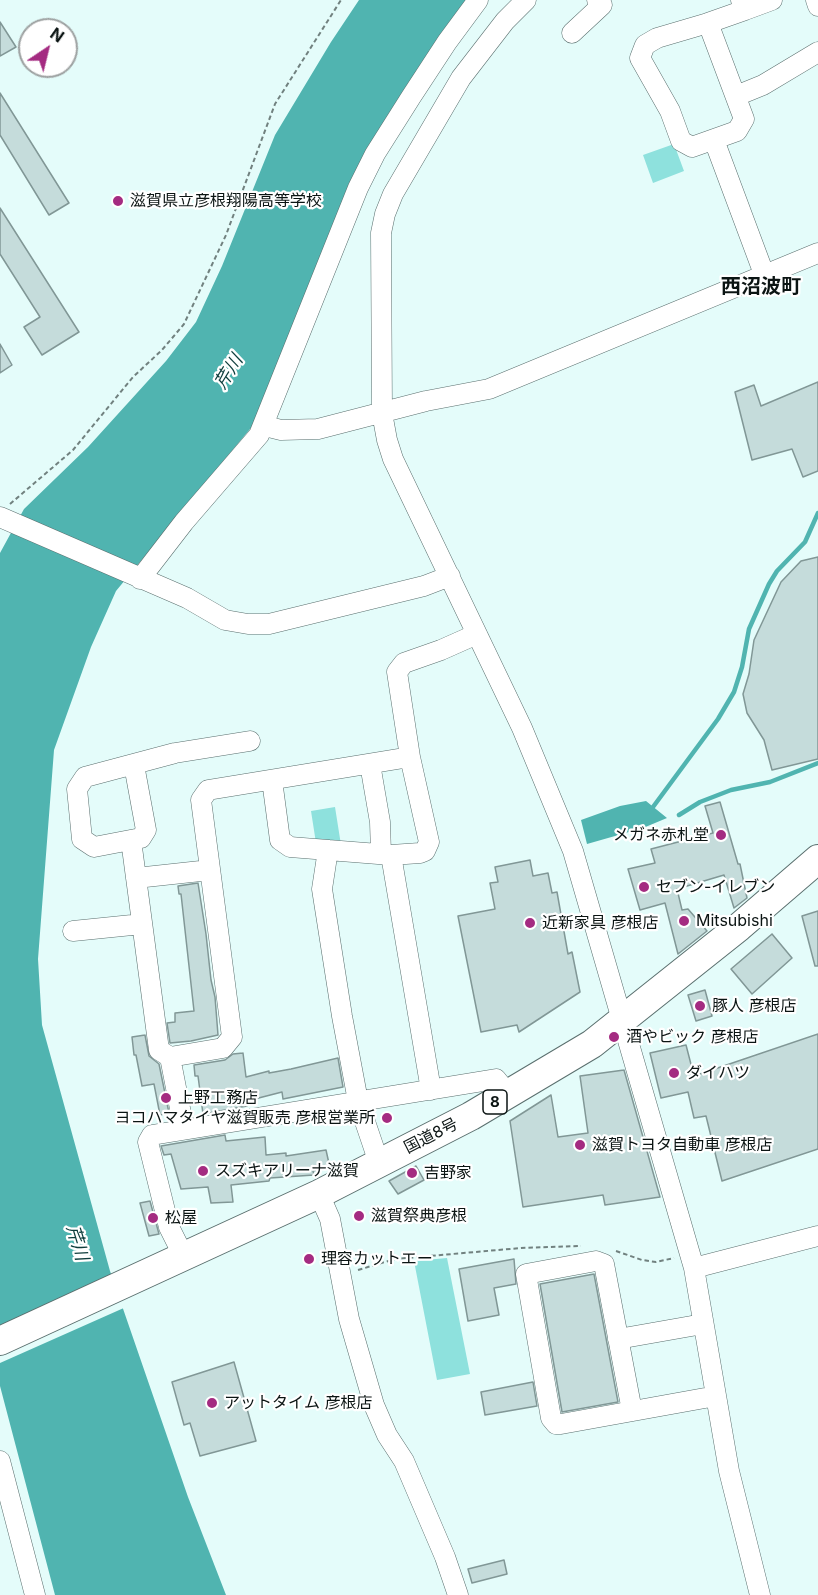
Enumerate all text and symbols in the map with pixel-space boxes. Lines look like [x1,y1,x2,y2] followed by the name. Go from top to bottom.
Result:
[18,18,78,78] north arrow
[46,23,68,47] text: N
[130,191,322,211] place label: 滋賀県立彦根翔陽高等学校
[111,194,125,208] marker: 滋賀県立彦根翔陽高等学校
[721,275,801,299] district label: 西沼波町
[210,351,248,393] water label: 芹川
[613,825,709,845] place label: メガネ赤札堂
[714,828,728,842] marker: メガネ赤札堂
[656,877,775,897] place label: セブン-イレブン
[637,880,651,894] marker: セブン-イレブン
[696,911,773,931] place label: Mitsubishi
[542,913,658,933] place label: 近新家具 彦根店
[677,914,691,928] marker: Mitsubishi
[523,916,537,930] marker: 近新家具 彦根店
[712,996,796,1016] place label: 豚人 彦根店
[693,999,707,1013] marker: 豚人 彦根店
[626,1027,758,1047] place label: 酒やビック 彦根店
[607,1030,621,1044] marker: 酒やビック 彦根店
[686,1063,750,1083] place label: ダイハツ
[667,1066,681,1080] marker: ダイハツ
[178,1088,258,1108] place label: 上野工務店
[483,1090,507,1114] road number: 8
[159,1091,173,1105] marker: 上野工務店
[115,1108,375,1128] place label: ヨコハマタイヤ滋賀販売 彦根営業所
[380,1111,394,1125] marker: ヨコハマタイヤ滋賀販売 彦根営業所
[401,1114,461,1158] street label: 国道8号
[592,1135,772,1155] place label: 滋賀トヨタ自動車 彦根店
[573,1138,587,1152] marker: 滋賀トヨタ自動車 彦根店
[215,1161,359,1181] place label: スズキアリーナ滋賀
[424,1163,472,1183] place label: 吉野家
[196,1164,210,1178] marker: スズキアリーナ滋賀
[405,1166,419,1180] marker: 吉野家
[371,1206,467,1226] place label: 滋賀祭典彦根
[165,1208,197,1228] place label: 松屋
[352,1209,366,1223] marker: 滋賀祭典彦根
[146,1211,160,1225] marker: 松屋
[61,1223,93,1263] water label: 芹川
[321,1249,433,1269] place label: 理容カットエー
[302,1252,316,1266] marker: 理容カットエー
[224,1393,372,1413] place label: アットタイム 彦根店
[205,1396,219,1410] marker: アットタイム 彦根店

